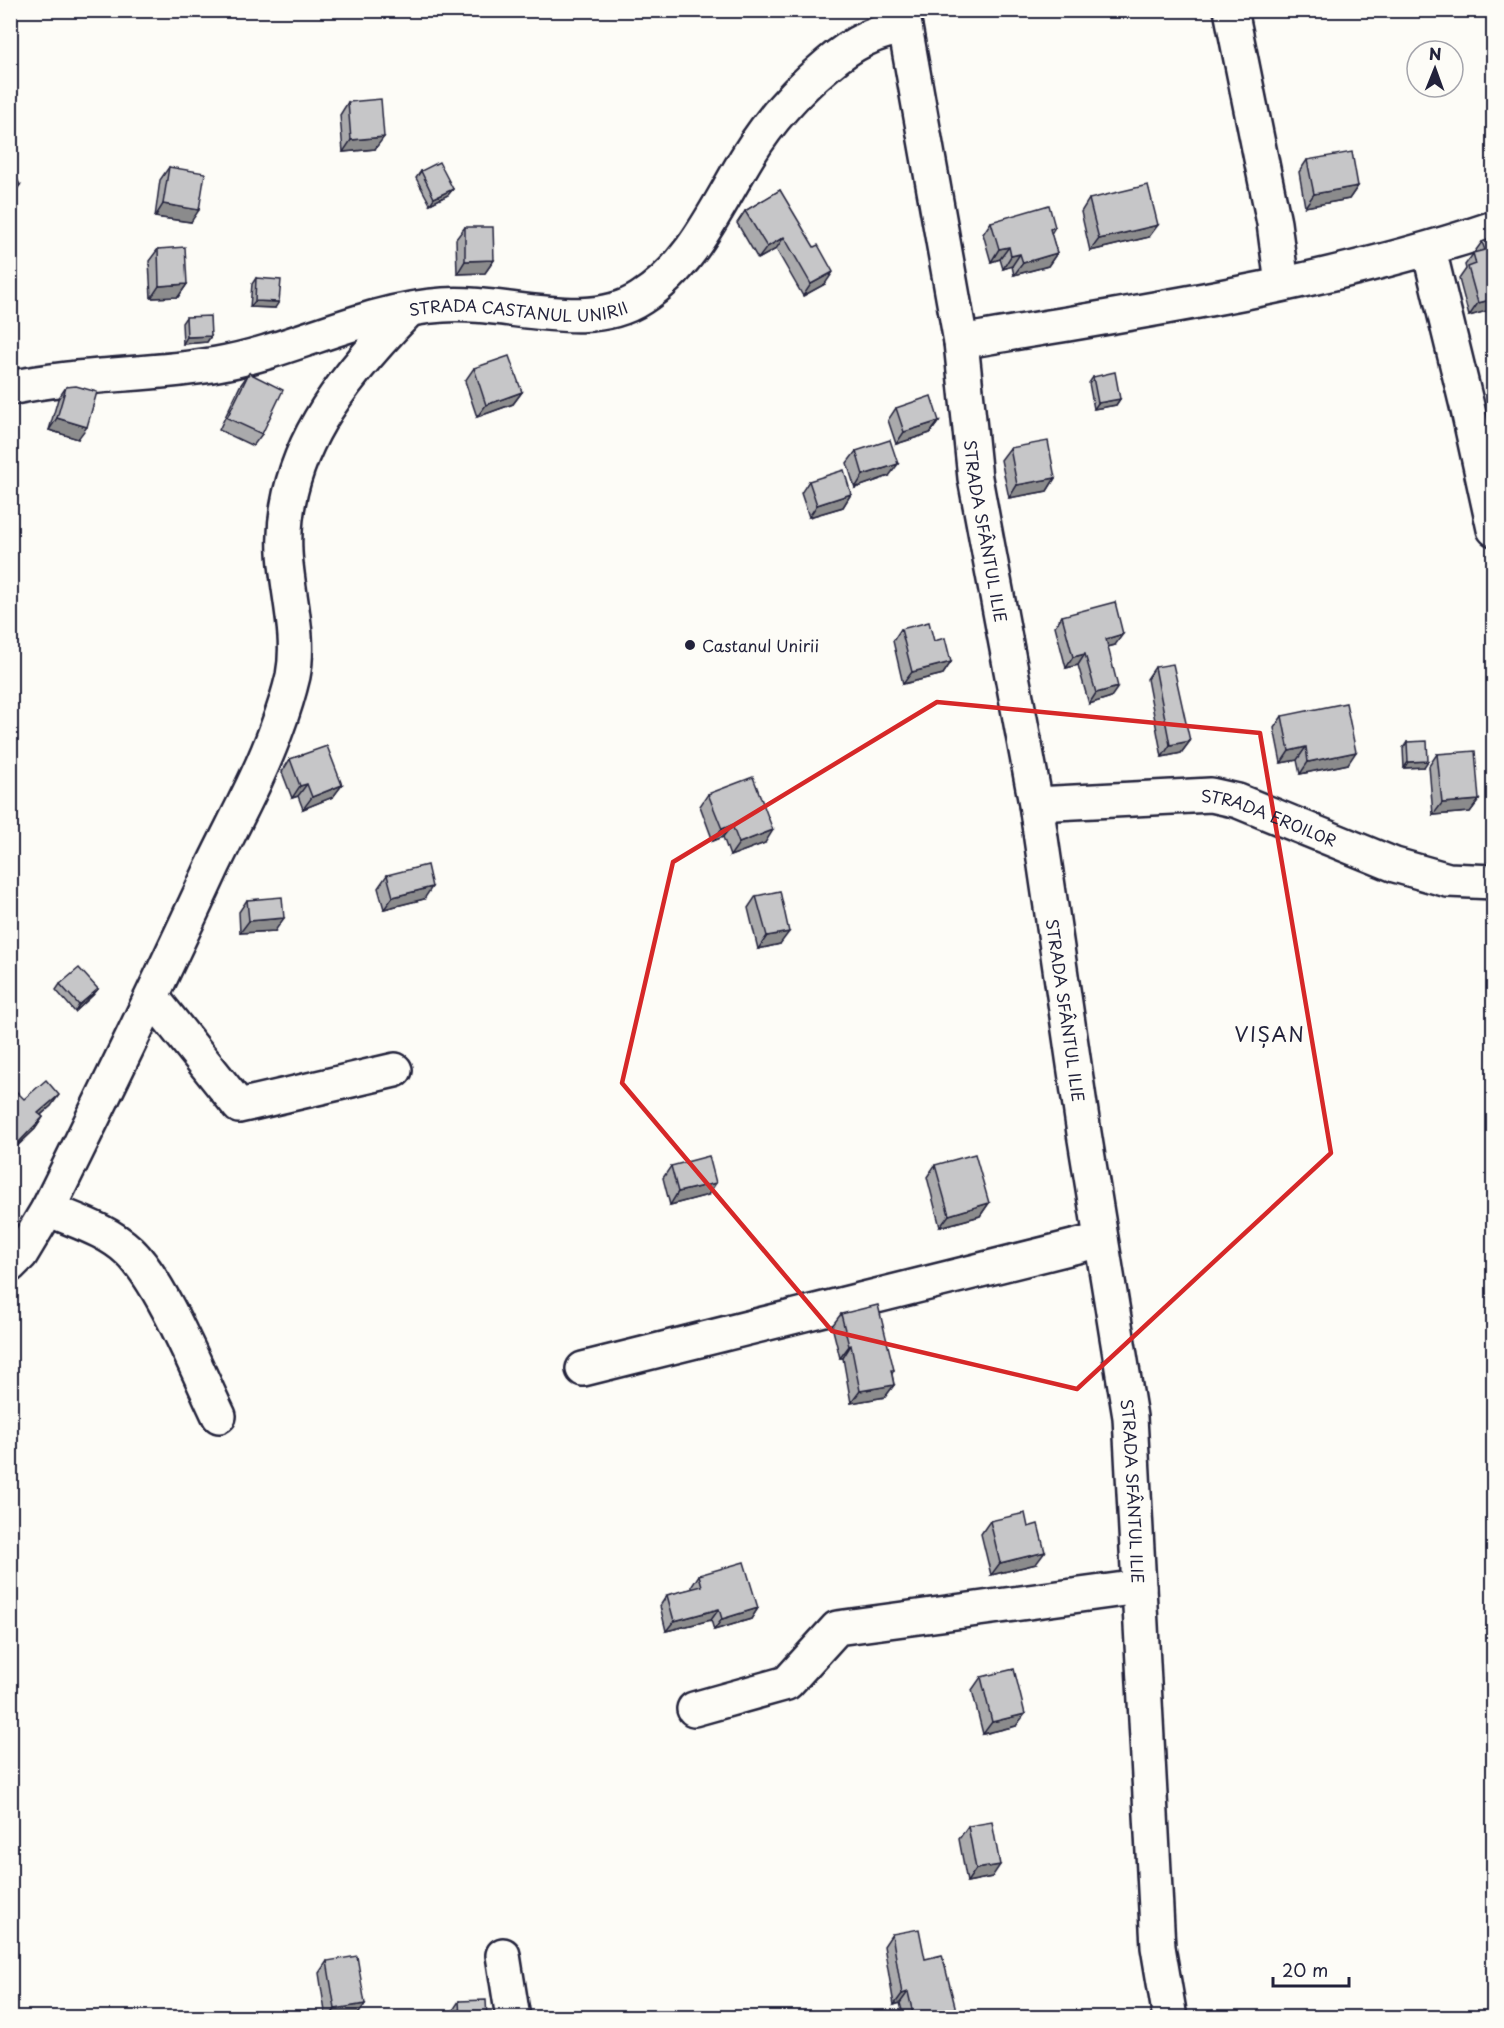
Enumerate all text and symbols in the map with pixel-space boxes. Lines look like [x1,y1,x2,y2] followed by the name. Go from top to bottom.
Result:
[1405,39,1465,99] north arrow
[1429,41,1442,65] text: N
[407,292,631,327] street label: STRADA CASTANUL UNIRII
[959,439,1014,624] street label: STRADA SFÂNTUL ILIE
[702,633,819,657] place label: Castanul Unirii
[683,638,697,652] marker: Castanul Unirii
[1200,783,1341,852] street label: STRADA EROILOR
[1041,917,1091,1104] street label: STRADA SFÂNTUL ILIE
[1235,1019,1305,1049] district label: VIȘAN
[1115,1397,1151,1584] street label: STRADA SFÂNTUL ILIE
[1273,1950,1350,1988] scale bar
[1282,1956,1328,1983] text: 20 m

